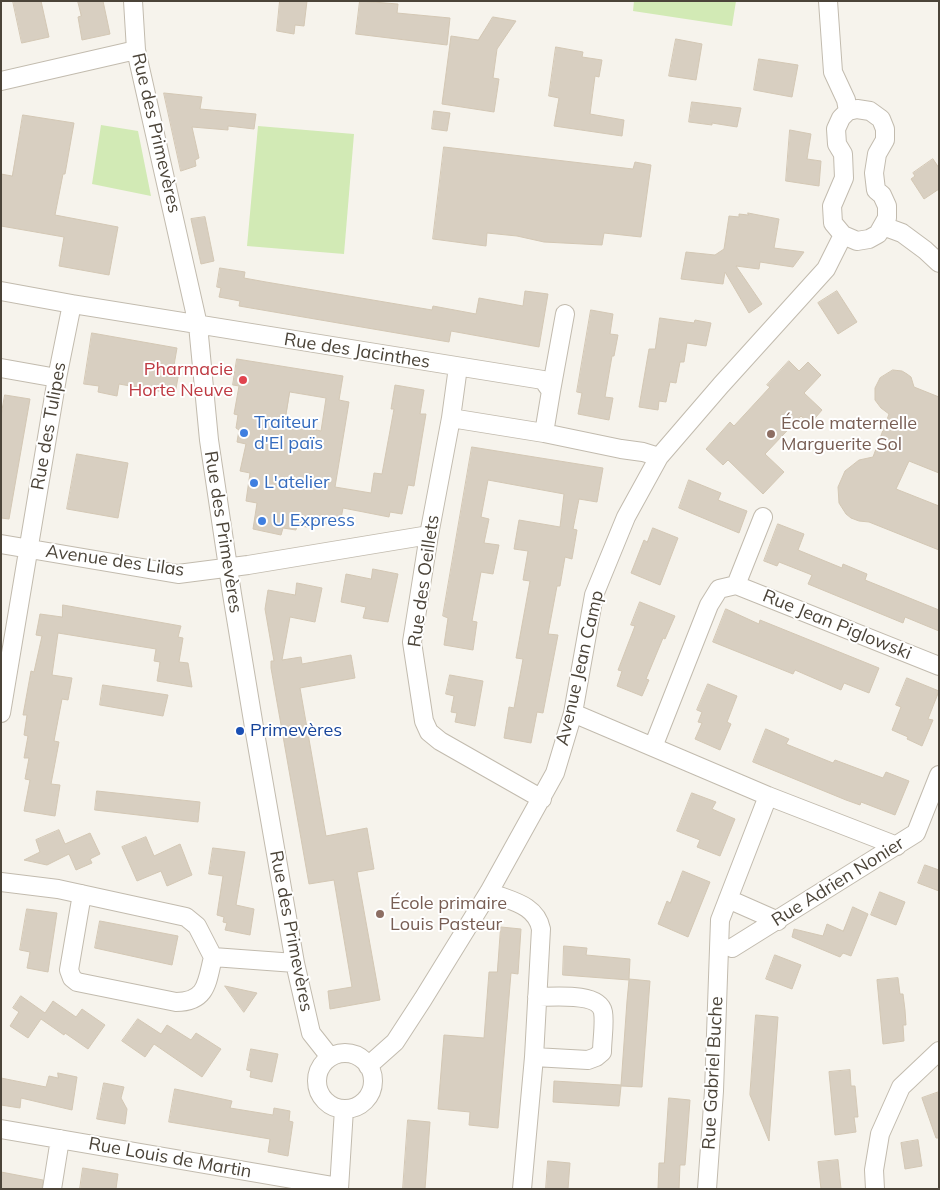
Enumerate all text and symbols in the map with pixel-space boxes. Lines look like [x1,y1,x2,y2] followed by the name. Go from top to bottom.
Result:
[127,51,185,215] street label: Rue des Primevères
[282,329,432,373] street label: Rue des Jacinthes
[128,359,233,402] place label: Pharmacie Horte Neuve
[27,360,71,492] street label: Rue des Tulipes
[237,374,249,386] marker: Pharmacie Horte Neuve
[254,412,323,454] place label: Traiteur d'El païs
[781,413,917,456] place label: École maternelle Marguerite Sol
[238,427,250,439] marker: Traiteur d'El païs
[765,428,777,440] marker: École maternelle Marguerite Sol
[200,449,246,615] street label: Rue des Primevères
[264,472,329,494] place label: L'atelier
[248,477,260,489] marker: L'atelier
[272,510,355,532] place label: U Express
[404,514,444,648] street label: Rue des Oeillets
[256,515,268,527] marker: U Express
[44,541,186,581] street label: Avenue des Lilas
[760,585,914,665] street label: Rue Jean Piglowski
[552,588,608,748] street label: Avenue Jean Camp
[250,720,342,742] place label: Primevères
[234,725,246,737] marker: Primevères
[768,833,908,931] street label: Rue Adrien Nonier
[265,849,317,1013] street label: Rue des Primevères
[390,893,507,936] place label: École primaire Louis Pasteur
[374,908,386,920] marker: École primaire Louis Pasteur
[698,996,728,1150] street label: Rue Gabriel Buche
[87,1133,253,1183] street label: Rue Louis de Martin

